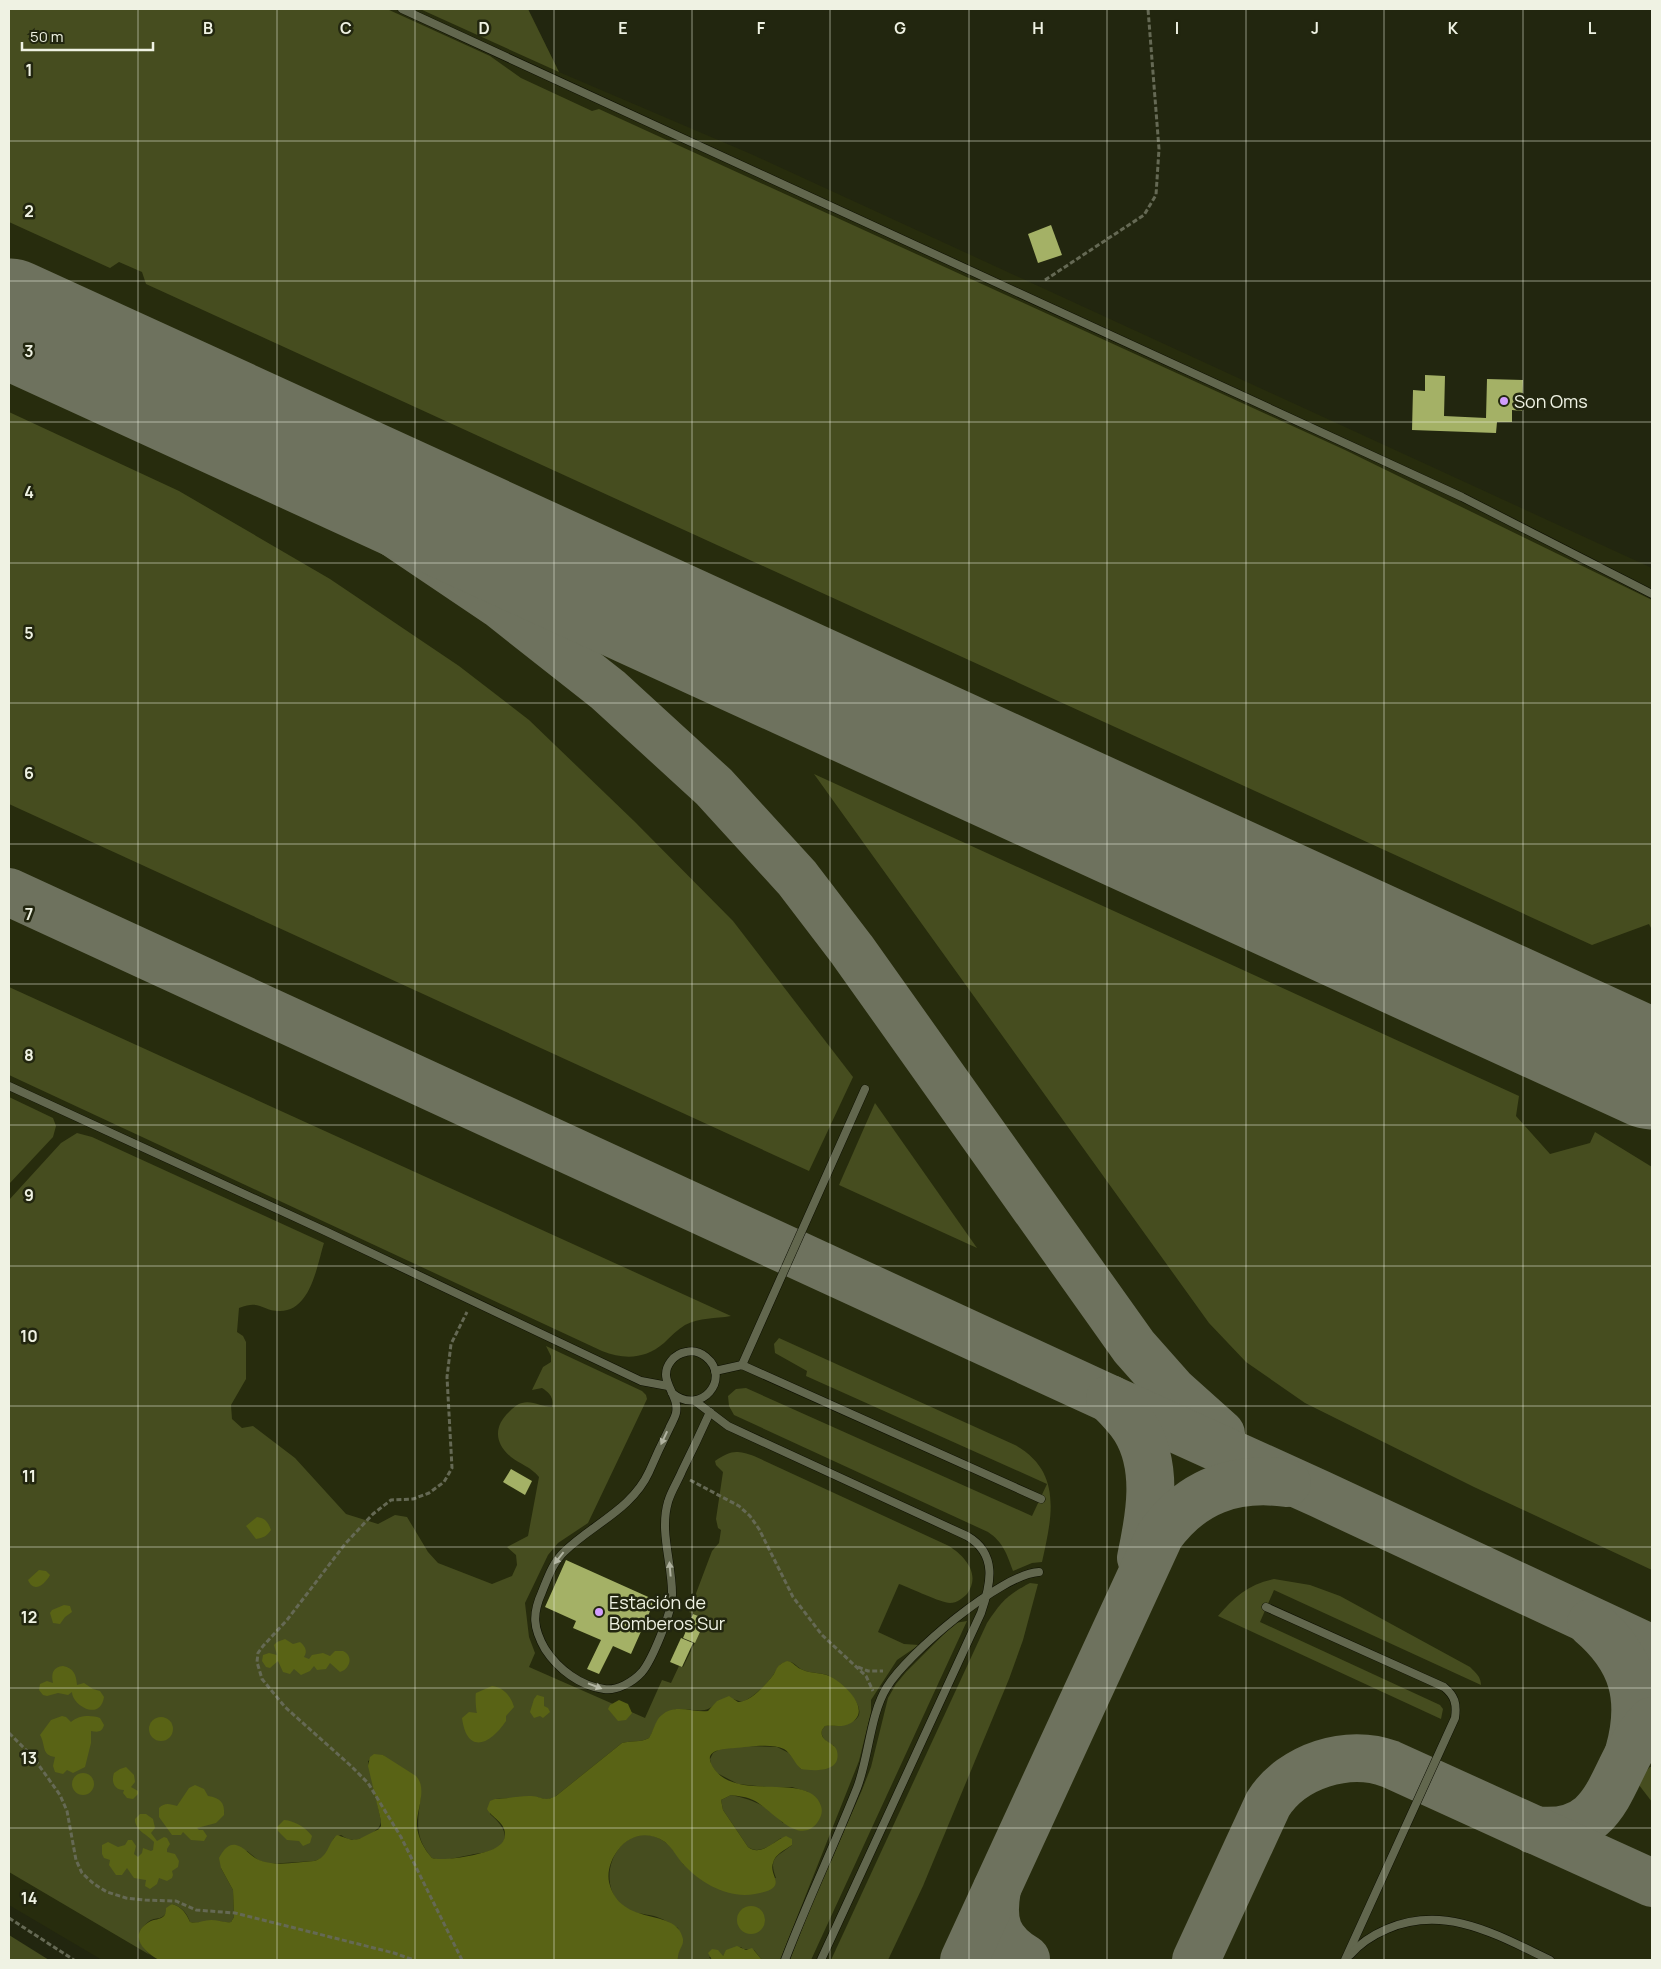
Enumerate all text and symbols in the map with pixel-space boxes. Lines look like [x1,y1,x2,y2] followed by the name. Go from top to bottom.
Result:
[203,17,213,39] text: B
[340,17,352,39] text: C
[478,17,490,39] text: D
[618,17,628,39] text: E
[757,17,766,39] text: F
[894,17,906,39] text: G
[1032,17,1044,39] text: H
[1175,17,1179,39] text: I
[1311,17,1319,39] text: J
[1448,17,1459,39] text: K
[1588,17,1597,39] text: L
[22,20,154,52] scale bar
[30,26,64,47] text: 50 m
[25,59,33,81] text: 1
[24,200,34,222] text: 2
[24,340,34,362] text: 3
[1514,389,1588,413] place label: Son Oms
[1498,395,1510,407] marker: Son Oms
[24,481,34,503] text: 4
[24,622,34,644] text: 5
[24,762,34,784] text: 6
[25,903,33,925] text: 7
[24,1044,34,1066] text: 8
[24,1184,34,1206] text: 9
[20,1325,38,1347] text: 10
[660,1431,668,1445] one-way arrow
[22,1465,36,1487] text: 11
[554,1551,565,1564] one-way arrow
[666,1561,674,1577] one-way arrow
[609,1590,726,1635] place label: Estación de Bomberos Sur
[21,1606,37,1628] text: 12
[593,1606,605,1618] marker: Estación de Bomberos Sur
[588,1682,603,1690] one-way arrow
[21,1747,37,1769] text: 13
[21,1887,37,1909] text: 14

